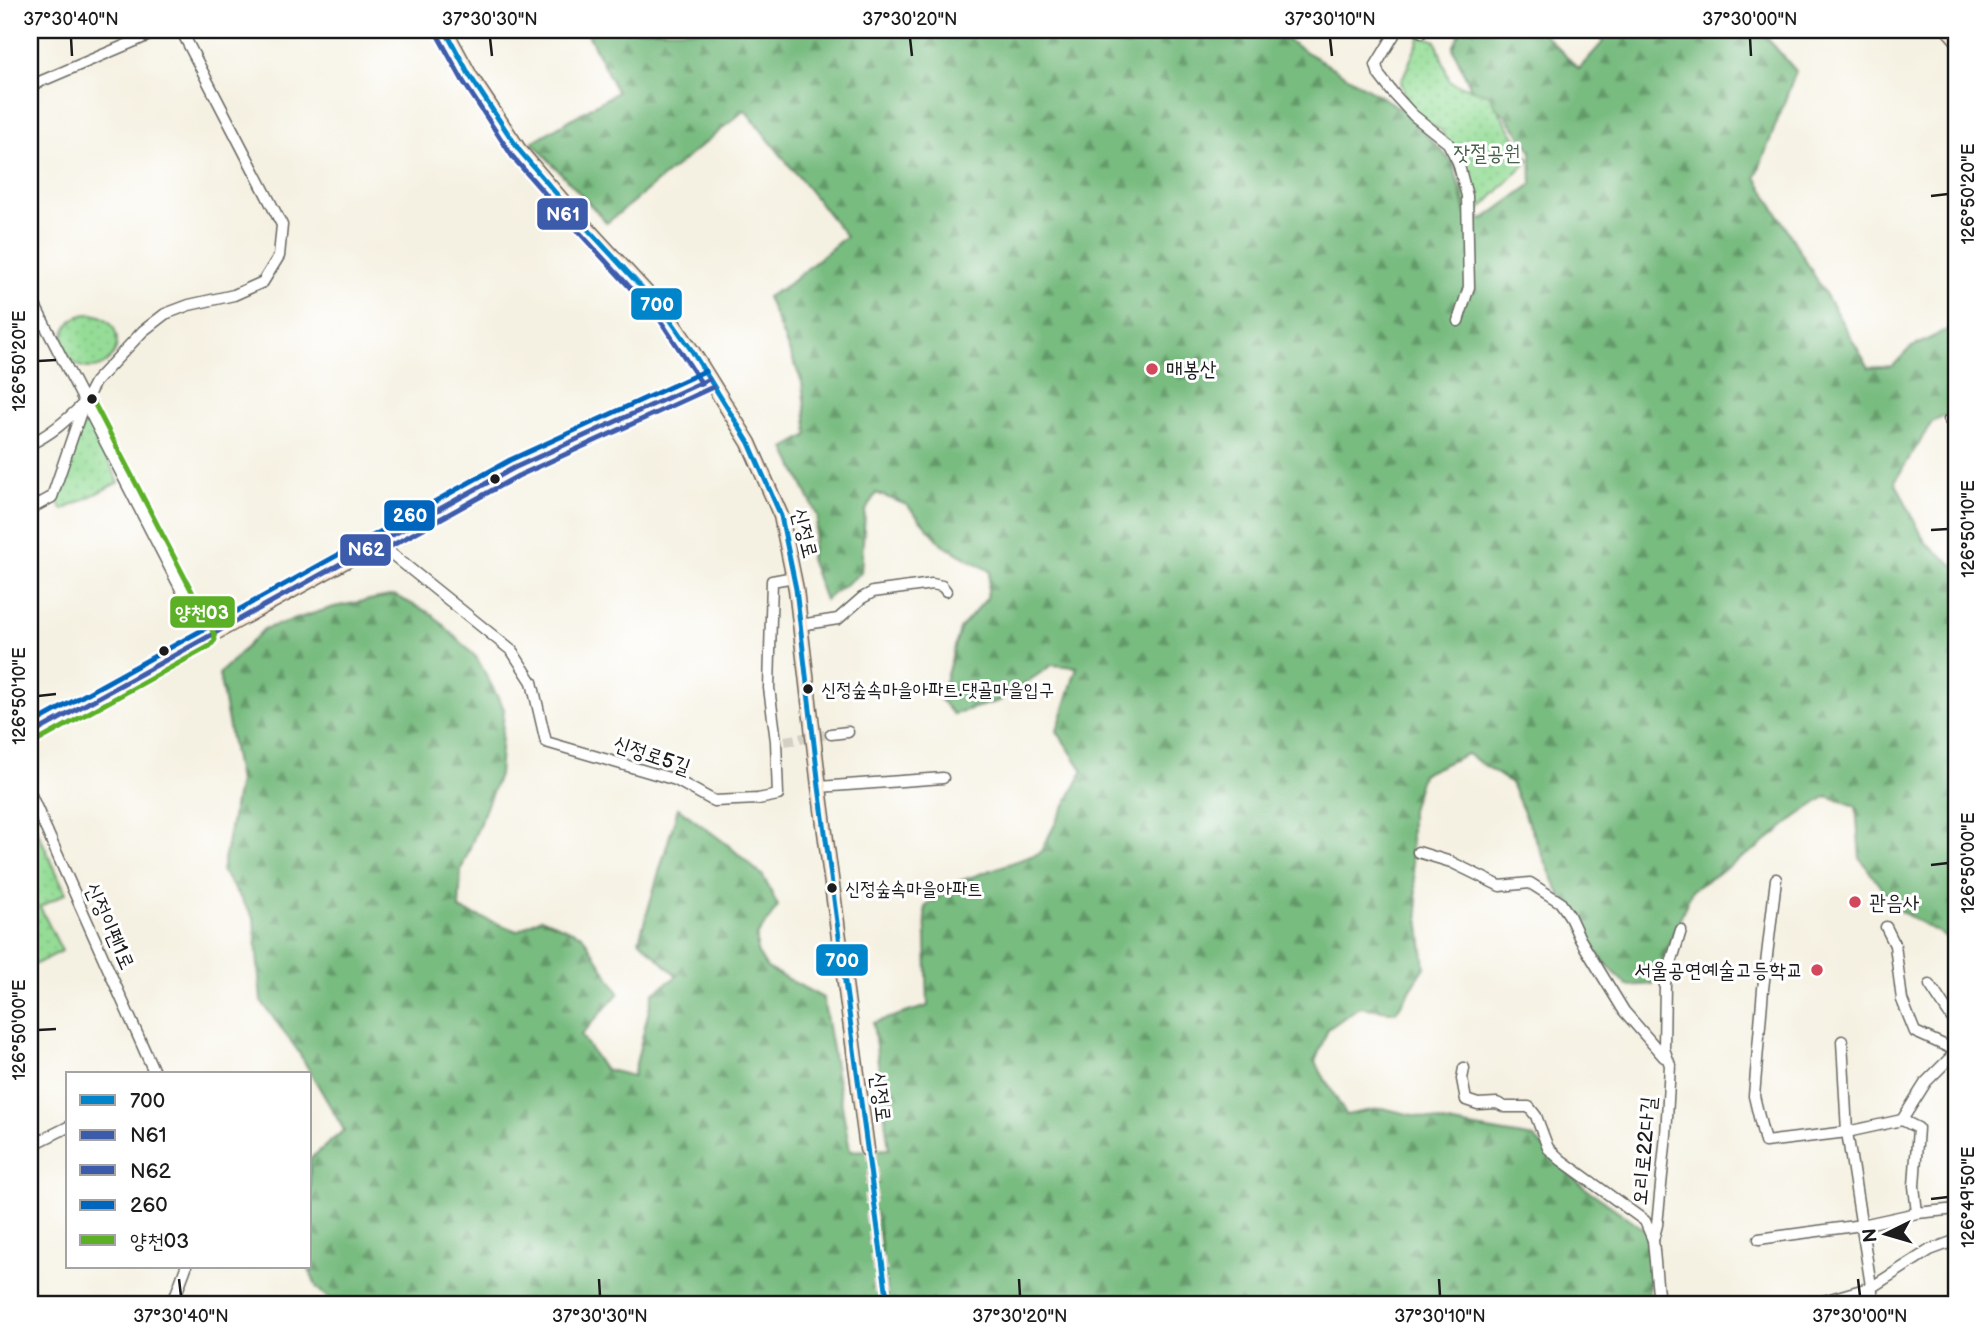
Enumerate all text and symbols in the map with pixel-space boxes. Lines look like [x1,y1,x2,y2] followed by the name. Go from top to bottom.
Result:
[23,9,119,30] text: 37°30'40"N
[442,9,538,30] text: 37°30'30"N
[862,9,958,30] text: 37°30'20"N
[1284,9,1376,30] text: 37°30'10"N
[1702,9,1798,30] text: 37°30'00"N
[1453,141,1521,166] park label: 잣절공원
[1958,143,1979,245] text: 126°50'20"E
[536,197,589,231] line badge: N61
[546,204,580,227] text: N61
[630,287,683,321] line badge: 700
[640,294,674,317] text: 700
[9,310,30,412] text: 126°50'20"E
[1166,357,1217,382] place label: 매봉산
[1144,361,1160,377] marker: 매봉산
[85,392,99,406] unlabelled marker
[488,472,502,486] unlabelled marker
[1958,480,1979,578] text: 126°50'10"E
[383,499,436,532] line badge: 260
[393,505,427,528] text: 260
[786,505,823,561] street label: 신정로
[339,533,392,567] line badge: N62
[347,539,385,562] text: N62
[169,595,236,629] line badge: 양천03
[175,602,229,625] text: 양천03
[157,644,171,658] unlabelled marker
[9,647,30,745] text: 126°50'10"E
[821,679,1054,702] place label: 신정숲속마을아파트.댓골마을입구
[801,682,815,696] marker: 신정숲속마을아파트.댓골마을입구
[610,731,694,780] street label: 신정로5길
[1958,812,1979,914] text: 126°50'00"E
[845,878,983,901] place label: 신정숲속마을아파트
[79,879,140,974] street label: 신정이펜1로
[825,881,839,895] marker: 신정숲속마을아파트
[1869,890,1920,915] place label: 관음사
[1847,894,1863,910] marker: 관음사
[815,943,869,977] line badge: 700
[825,950,859,973] text: 700
[1634,958,1803,983] place label: 서울공연예술고등학교
[1809,962,1825,978] marker: 서울공연예술고등학교
[9,979,30,1081] text: 126°50'00"E
[865,1070,896,1124] street label: 신정로
[66,1072,312,1268] legend
[130,1089,165,1114] text: 700
[1627,1095,1662,1207] street label: 오리로22다길
[130,1123,167,1148] text: N61
[1958,1146,1979,1248] text: 126°49'50"E
[130,1159,172,1184] text: N62
[130,1193,168,1218] text: 260
[1850,1198,1920,1268] north arrow
[1858,1227,1883,1243] text: N
[130,1229,189,1254] text: 양천03
[133,1306,229,1327] text: 37°30'40"N
[552,1306,648,1327] text: 37°30'30"N
[972,1306,1068,1327] text: 37°30'20"N
[1394,1306,1486,1327] text: 37°30'10"N
[1812,1306,1908,1327] text: 37°30'00"N

